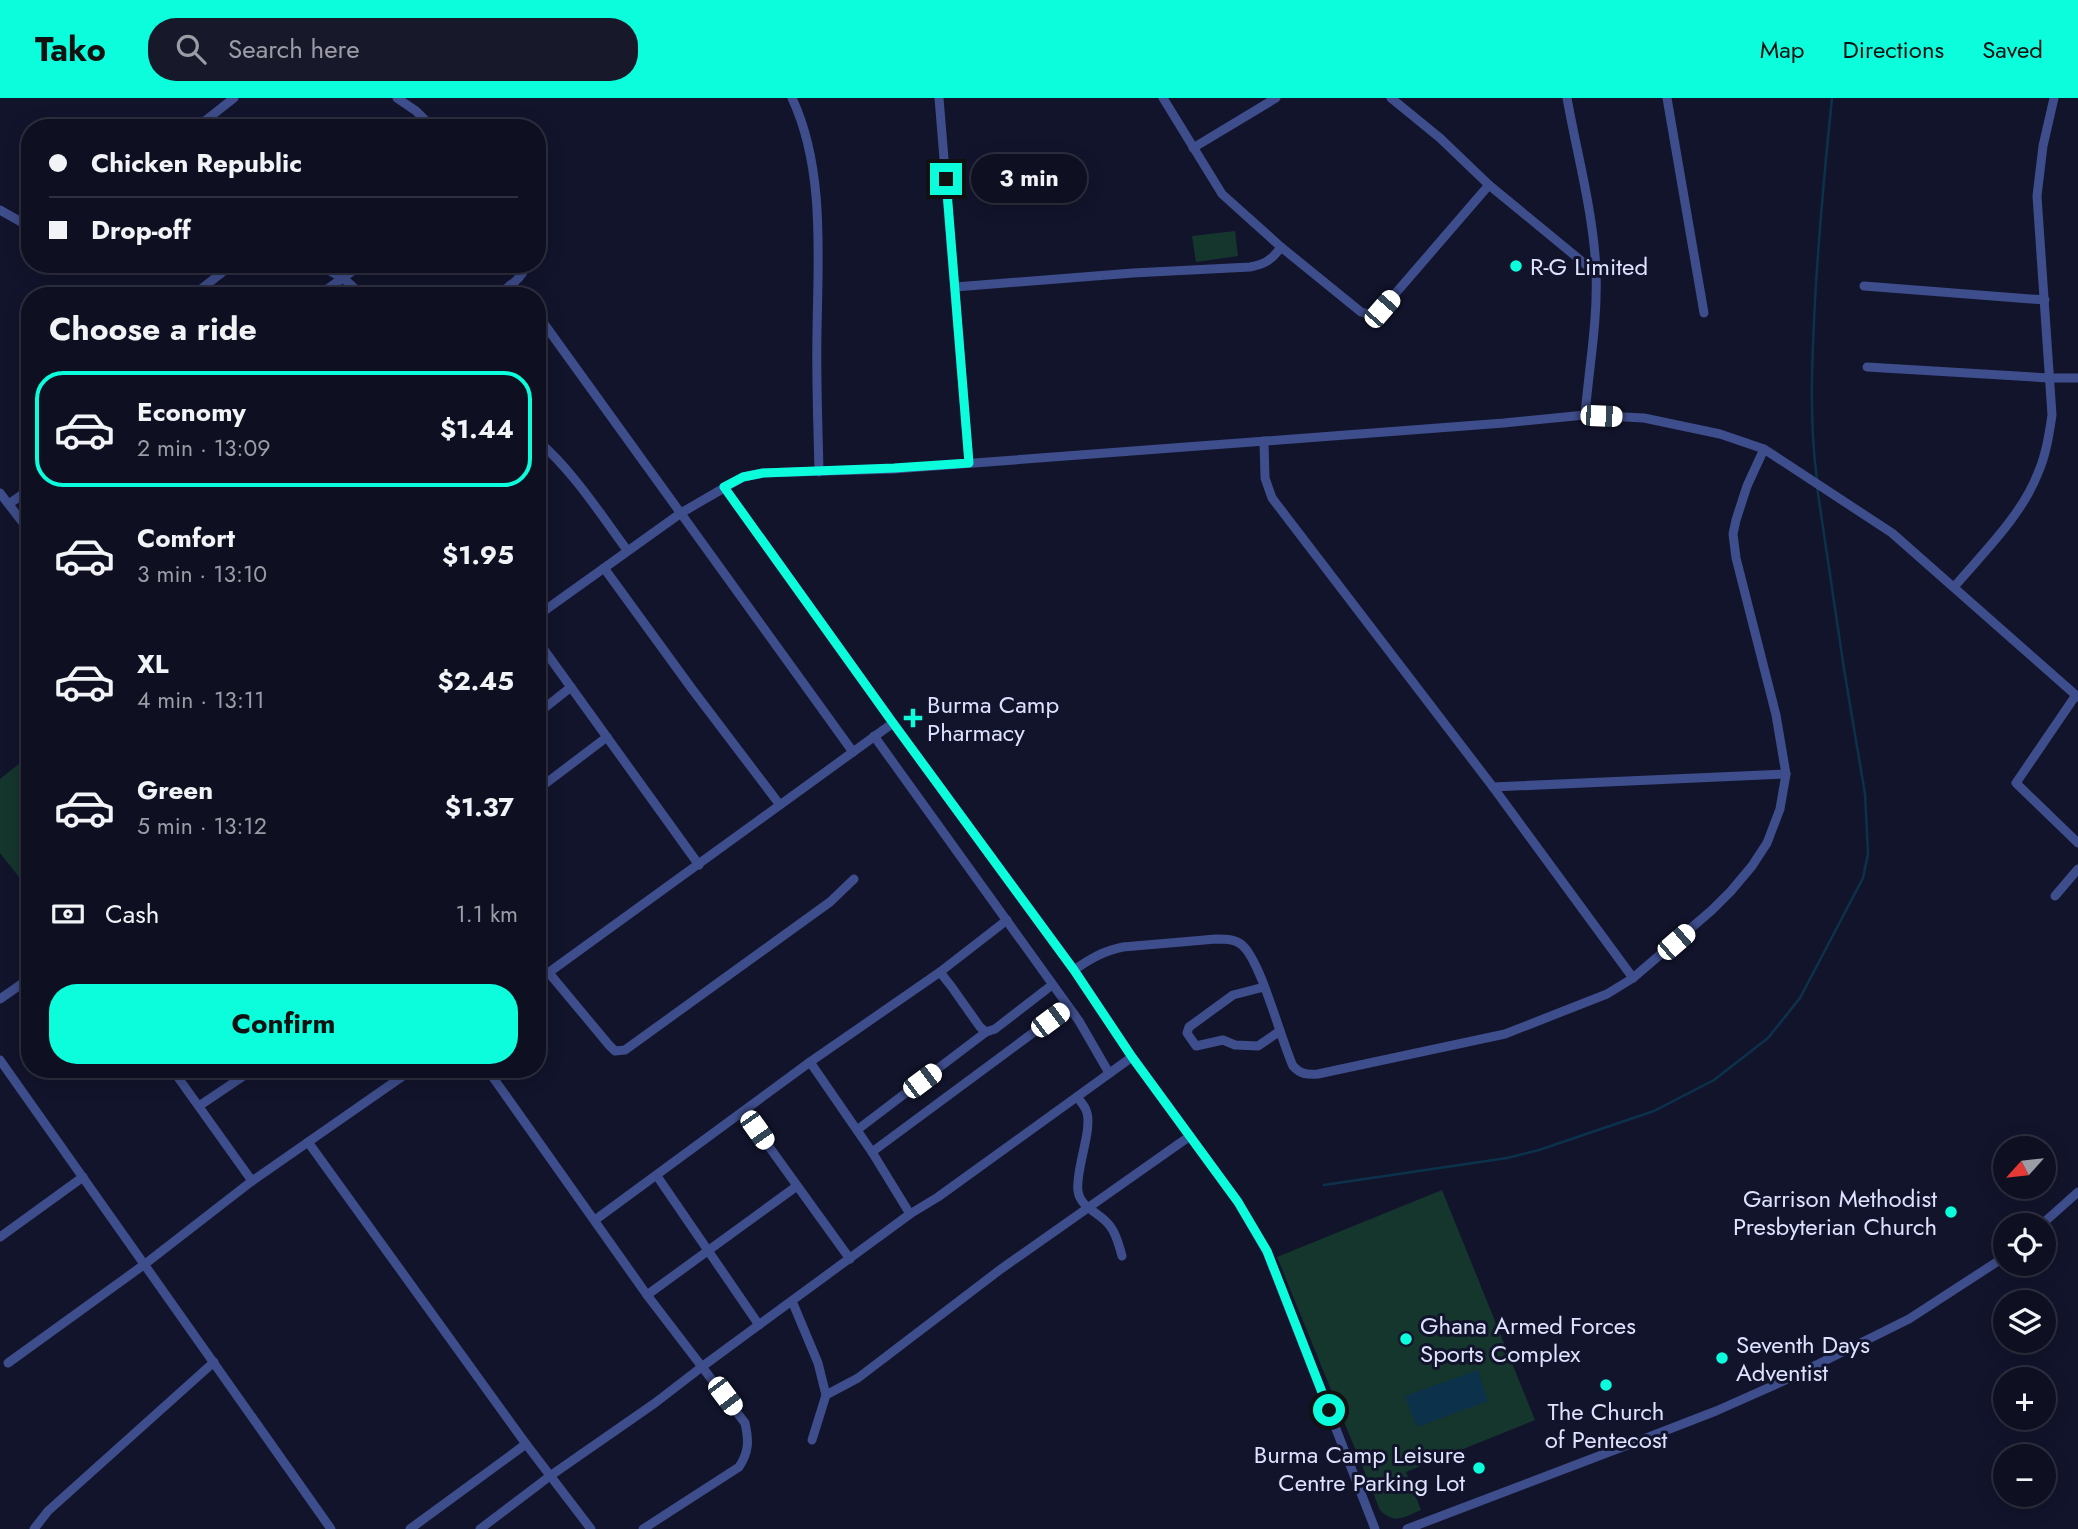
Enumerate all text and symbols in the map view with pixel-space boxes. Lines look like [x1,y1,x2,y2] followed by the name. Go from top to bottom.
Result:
[148,18,638,81] search box
[35,26,106,73] text: Tako
[172,30,210,68] icon: search
[228,30,360,68] text: Search here
[1760,32,1805,67] text: Map
[1843,32,1944,67] text: Directions
[1982,32,2043,67] text: Saved
[91,144,302,182] text: Chicken Republic
[970,154,1086,204] callout: 3 min
[999,161,1059,195] text: 3 min
[930,163,962,195] route end
[91,211,191,249] text: Drop-off
[1530,249,1648,284] place label: R-G Limited
[1508,258,1524,274] marker: R-G Limited
[1361,286,1404,332] car
[49,306,257,352] text: Choose a ride
[137,393,246,431] text: Economy
[53,398,116,461] icon: car
[1580,405,1623,427] car
[440,410,514,448] text: $1.44
[137,431,271,465] text: 2 min · 13:09
[137,519,235,557] text: Comfort
[53,524,116,587] icon: car
[442,536,514,574] text: $1.95
[137,557,267,591] text: 3 min · 13:10
[137,645,169,683] text: XL
[53,650,116,713] icon: car
[437,662,514,700] text: $2.45
[137,683,265,717] text: 4 min · 13:11
[927,687,1059,750] place label: Burma Camp Pharmacy
[905,710,921,726] marker: Burma Camp Pharmacy
[137,771,213,809] text: Green
[53,776,116,839] icon: car
[445,788,514,826] text: $1.37
[137,809,267,843] text: 5 min · 13:12
[49,895,87,933] icon: cash
[105,895,159,933] text: Cash
[455,897,518,931] text: 1.1 km
[1654,920,1699,964] car
[49,984,518,1064] button: Confirm
[1027,999,1074,1041] car
[899,1060,946,1102] car
[737,1107,778,1153] car
[1993,1136,2056,1199] north arrow
[1993,1136,2056,1507] map controls
[1733,1181,1937,1244] place label: Garrison Methodist Presbyterian Church
[1943,1204,1959,1220] marker: Garrison Methodist Presbyterian Church
[1993,1213,2056,1276] button: locate
[1993,1290,2056,1353] button: layers
[1420,1308,1636,1371] place label: Ghana Armed Forces Sports Complex
[1736,1327,1870,1390] place label: Seventh Days Adventist
[1398,1331,1414,1347] marker: Ghana Armed Forces Sports Complex
[1714,1350,1730,1366] marker: Seventh Days Adventist
[1993,1367,2056,1430] button: +
[704,1373,747,1419] car
[1598,1377,1614,1393] marker: The Church of Pentecost
[1313,1394,1345,1426] route start
[1545,1394,1668,1457] place label: The Church of Pentecost
[1254,1437,1465,1500] place label: Burma Camp Leisure Centre Parking Lot
[1993,1444,2056,1507] button: −
[1471,1460,1487,1476] marker: Burma Camp Leisure Centre Parking Lot

